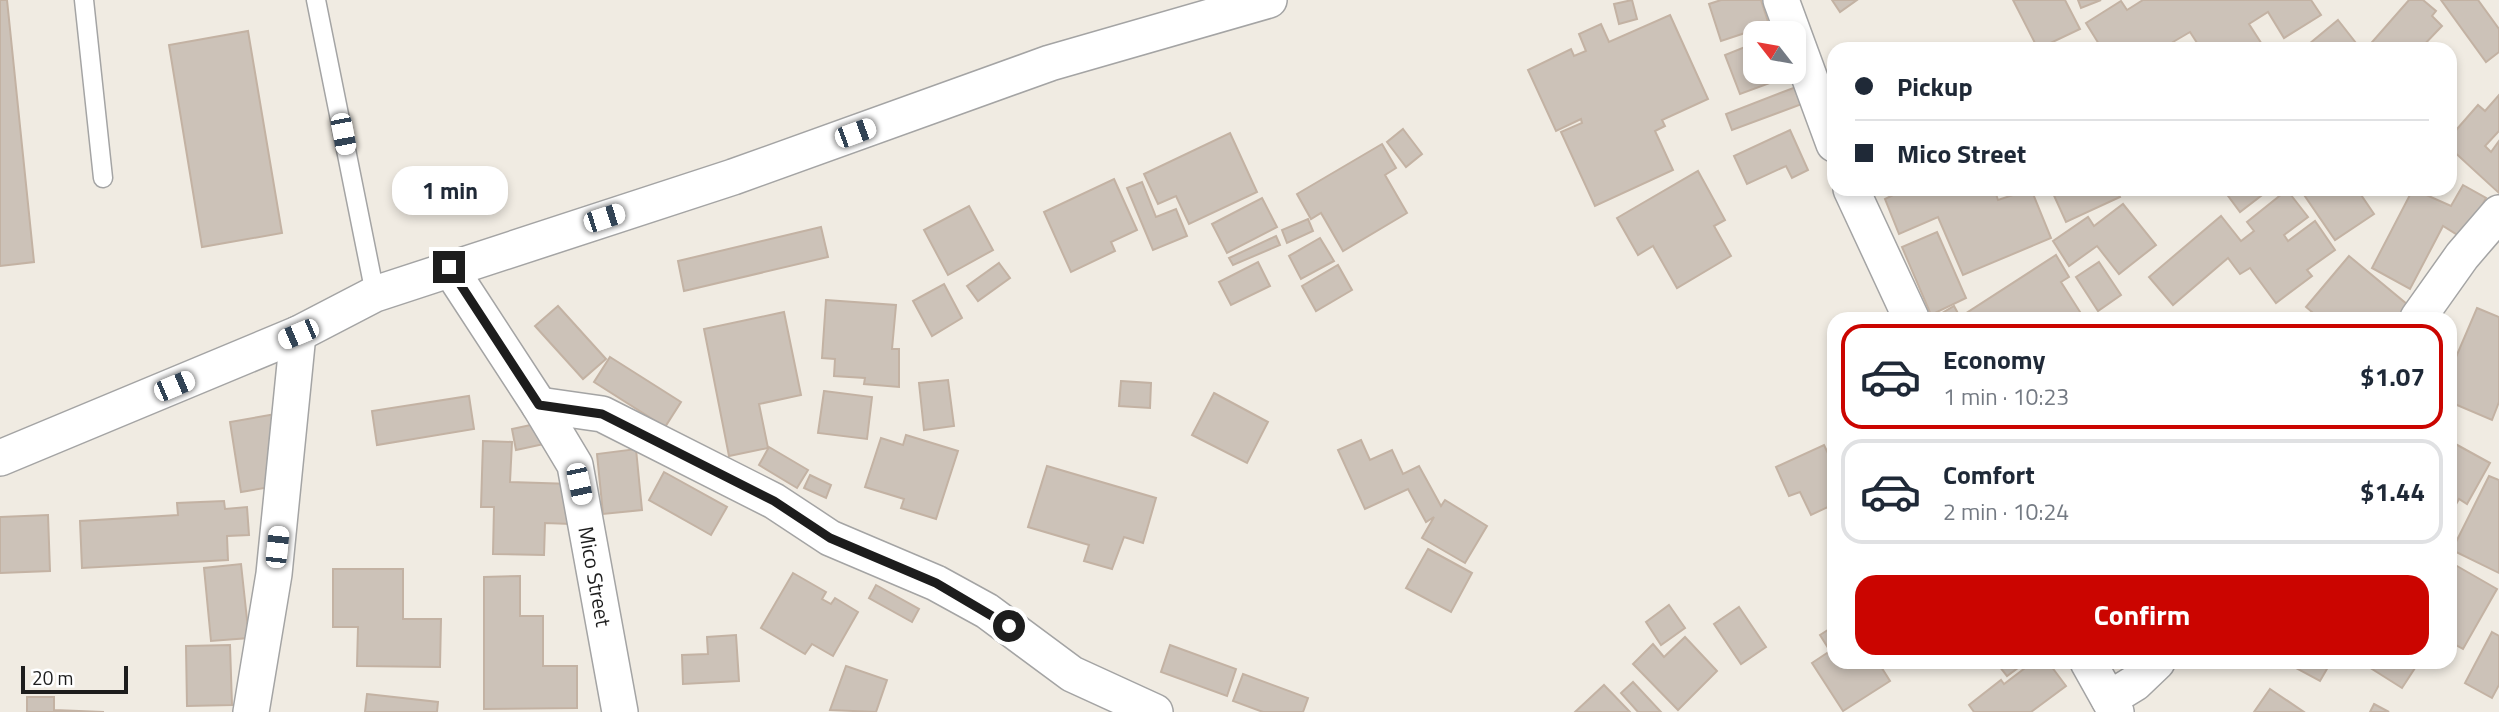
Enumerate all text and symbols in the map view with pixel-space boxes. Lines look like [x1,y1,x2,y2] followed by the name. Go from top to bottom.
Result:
[1743,21,1806,84] north arrow
[1743,21,1806,84] map controls
[1897,67,1973,106] text: Pickup
[329,111,358,157] car
[832,116,879,150] car
[1897,134,2026,173] text: Mico Street
[391,166,507,215] callout: 1 min
[422,173,478,208] text: 1 min
[581,202,628,234] car
[433,251,465,283] route end
[275,316,322,352] car
[1943,340,2045,379] text: Economy
[1859,345,1922,408] icon: car
[2360,357,2425,396] text: $1.07
[151,368,198,404] car
[1943,379,2069,414] text: 1 min · 10:23
[1943,455,2035,494] text: Comfort
[1859,460,1922,523] icon: car
[565,461,594,507] car
[2360,472,2425,511] text: $1.44
[1943,494,2069,529] text: 2 min · 10:24
[570,524,620,630] street label: Mico Street
[265,525,290,569] car
[1855,575,2429,655] button: Confirm
[993,610,1025,642] route start
[21,663,128,695] scale bar
[32,663,73,692] text: 20 m

